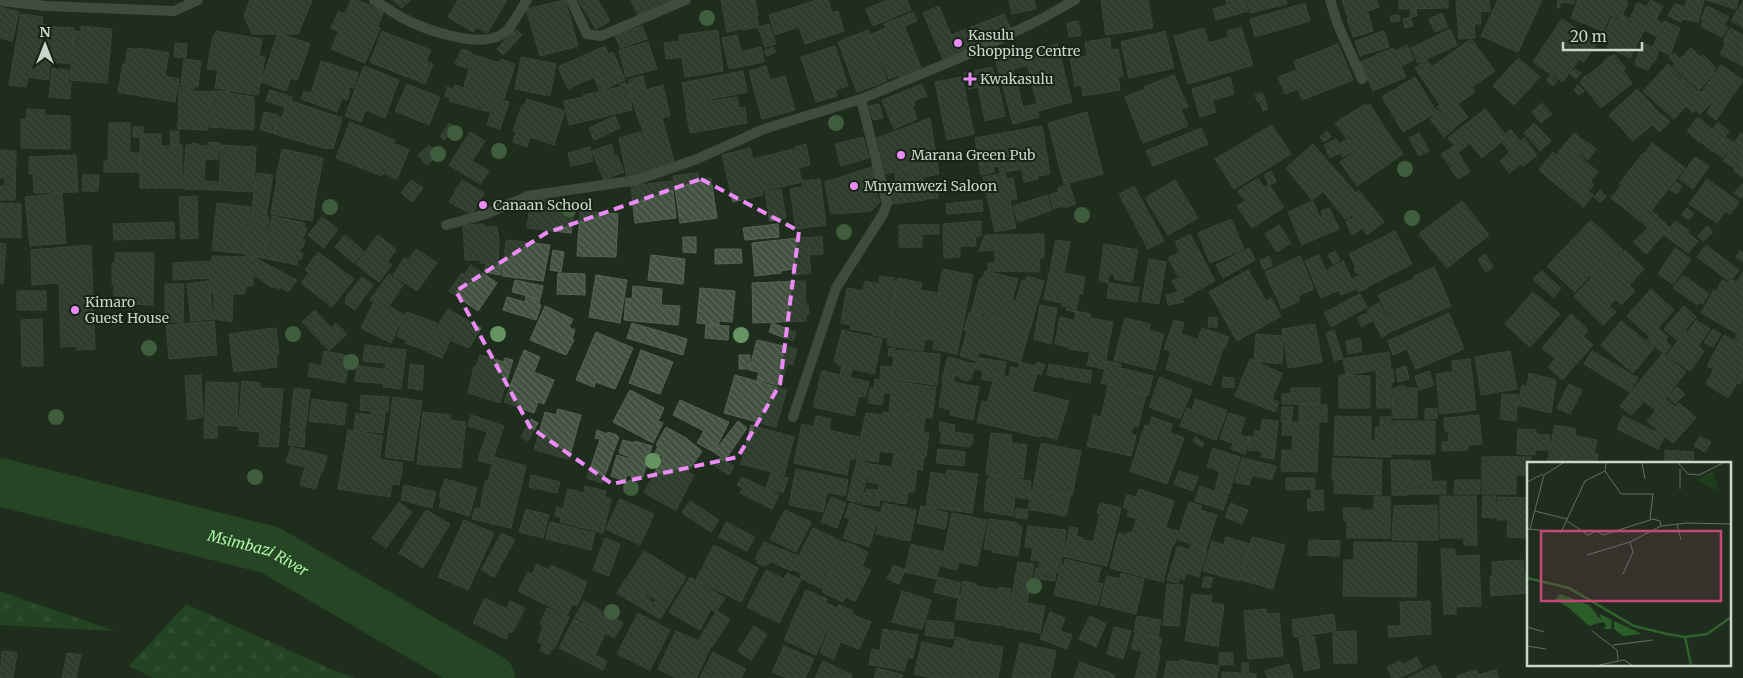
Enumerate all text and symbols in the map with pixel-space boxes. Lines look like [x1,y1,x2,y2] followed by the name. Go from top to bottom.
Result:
[20,20,70,70] north arrow
[1563,20,1642,52] scale bar
[39,23,51,41] text: N
[968,26,1080,60] place label: Kasulu Shopping Centre
[1570,27,1607,46] text: 20 m
[952,37,964,49] marker: Kasulu Shopping Centre
[980,70,1054,88] place label: Kwakasulu
[964,73,976,85] marker: Kwakasulu
[911,146,1035,164] place label: Marana Green Pub
[895,149,907,161] marker: Marana Green Pub
[864,177,997,195] place label: Mnyamwezi Saloon
[848,180,860,192] marker: Mnyamwezi Saloon
[493,196,593,214] place label: Canaan School
[477,199,489,211] marker: Canaan School
[85,293,169,327] place label: Kimaro Guest House
[69,304,81,316] marker: Kimaro Guest House
[1527,462,1730,666] inset map
[205,525,313,580] water label: Msimbazi River

